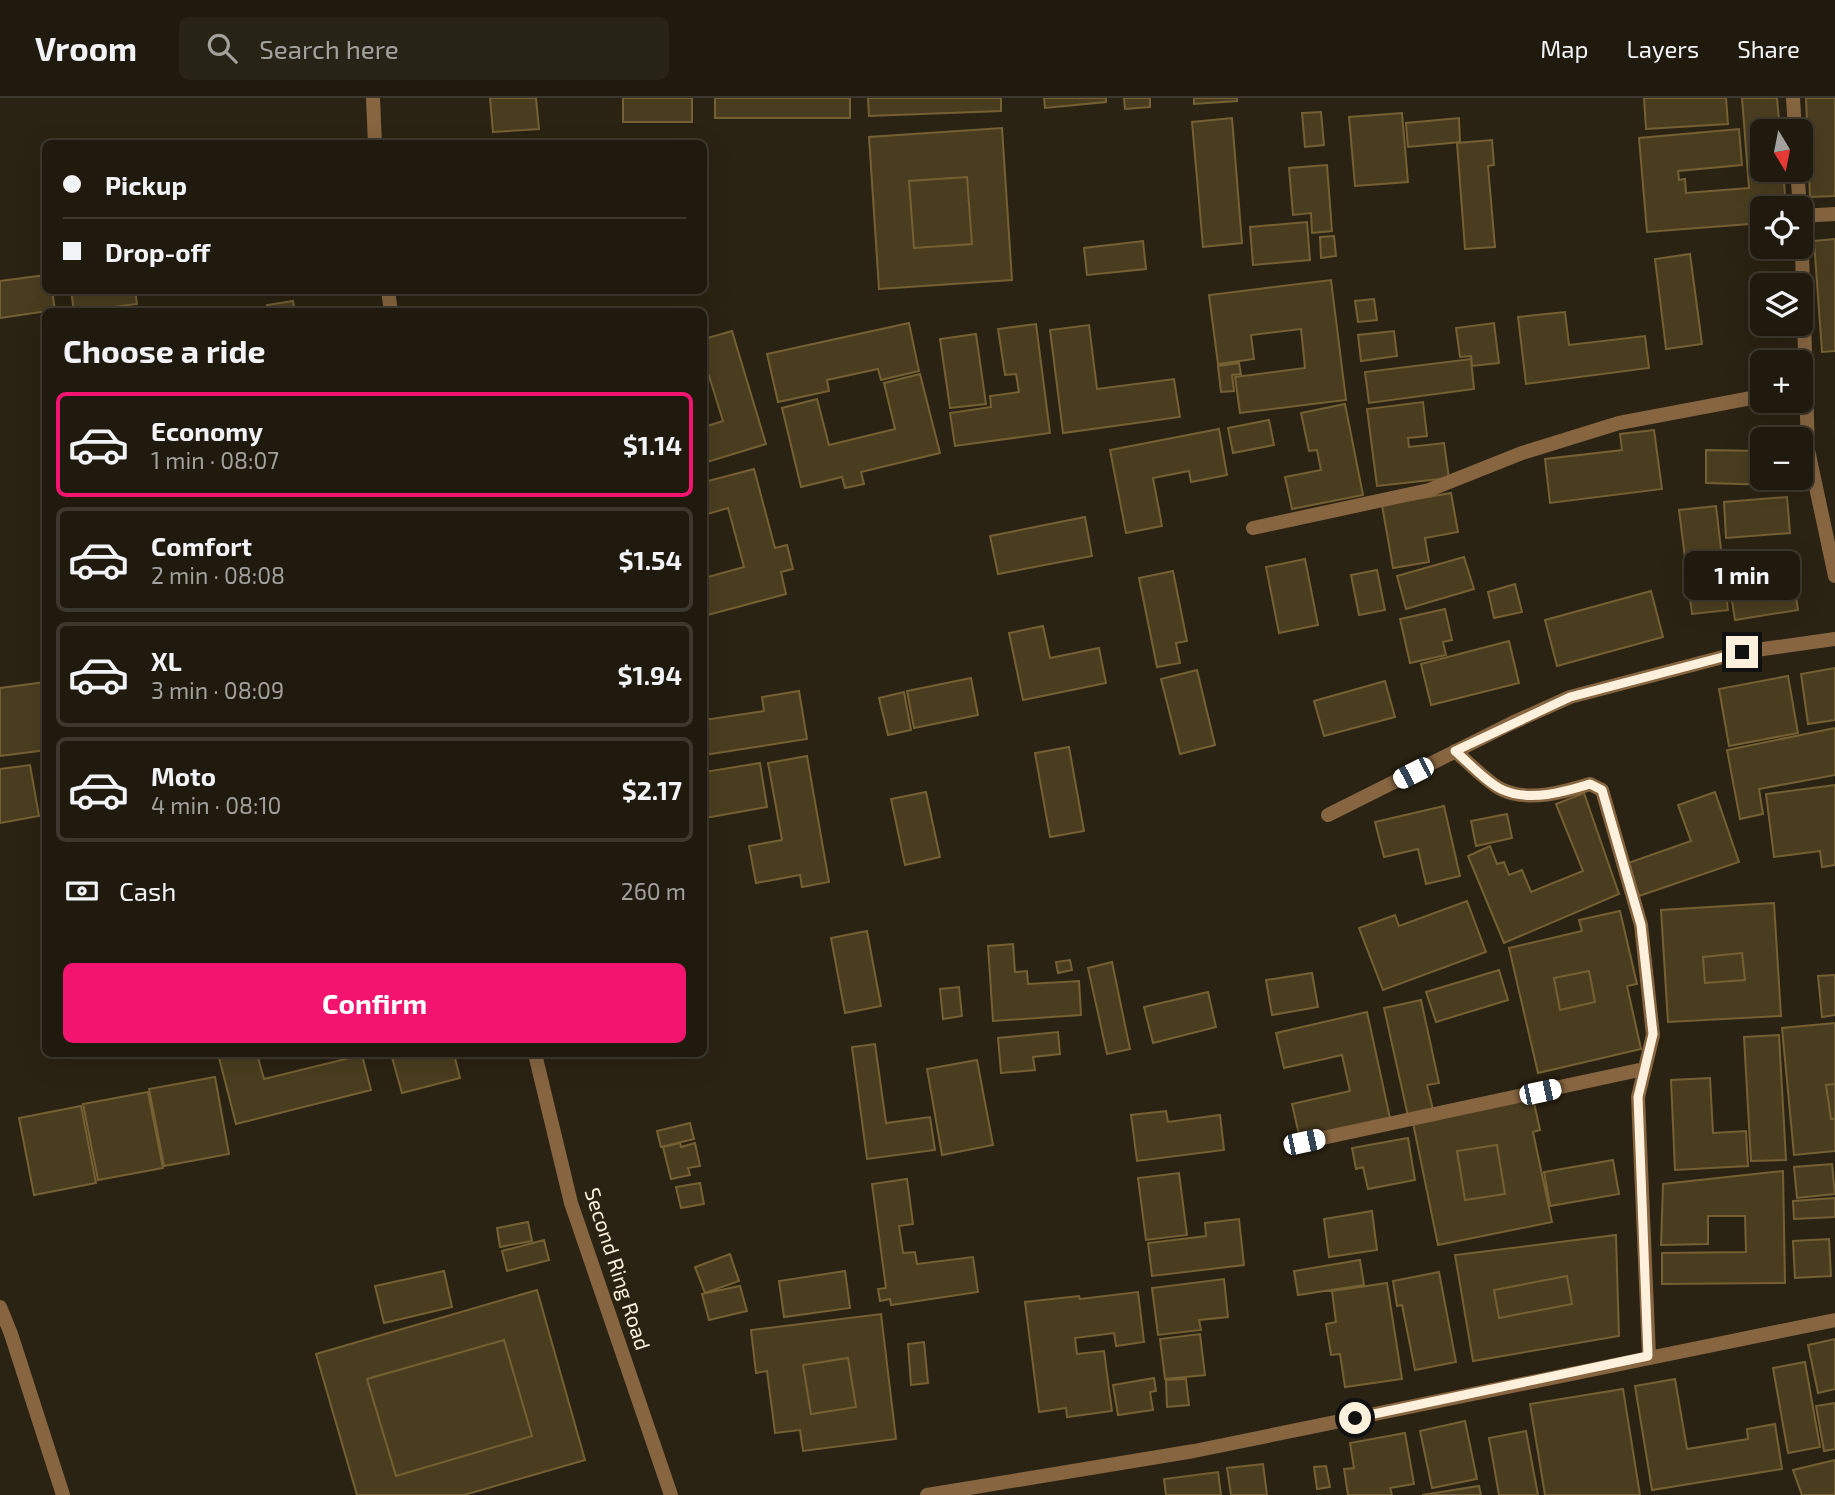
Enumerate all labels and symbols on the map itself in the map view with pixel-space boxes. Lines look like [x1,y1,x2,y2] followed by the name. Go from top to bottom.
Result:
[1750,119,1813,182] north arrow
[1684,550,1800,600] callout: 1 min
[1726,636,1758,668] route end
[1390,754,1437,792] car
[1518,1077,1563,1107] car
[1282,1127,1327,1157] car
[580,1184,656,1353] street label: Second Ring Road
[1339,1402,1371,1434] route start

